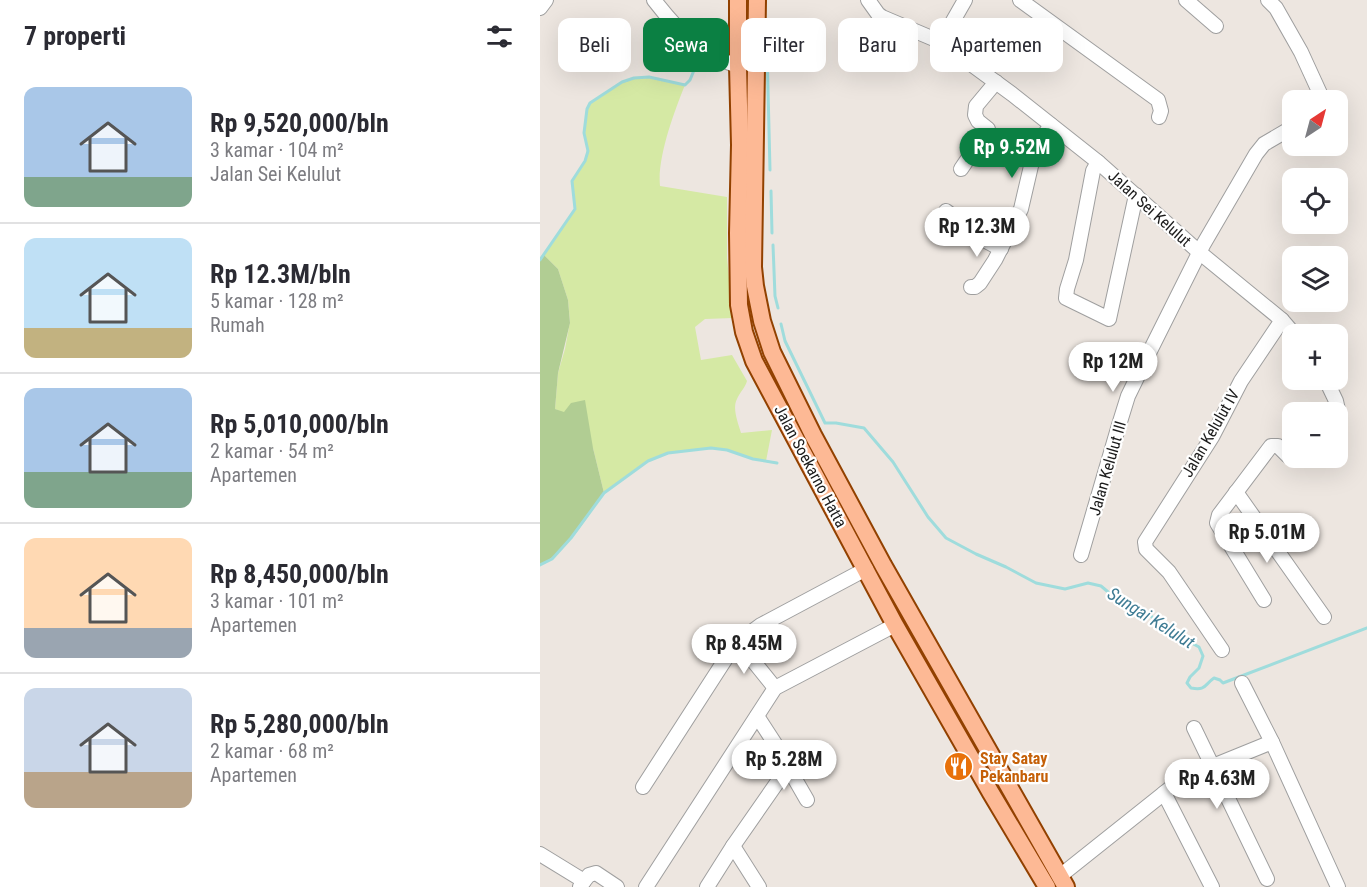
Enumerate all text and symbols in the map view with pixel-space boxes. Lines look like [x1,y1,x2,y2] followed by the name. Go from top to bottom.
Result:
[558,18,631,72] chip: Beli
[643,18,729,72] chip: Sewa
[741,18,826,72] chip: Filter
[838,18,918,72] chip: Baru
[930,18,1063,72] chip: Apartemen
[483,20,516,53] icon: filters
[24,21,126,51] text: 7 properti
[1282,90,1348,156] north arrow
[1282,90,1348,468] map controls
[210,108,389,138] text: Rp 9,520,000/bln
[72,111,144,183] icon: home
[950,128,1074,179] pin: Rp 9.52M
[974,135,1050,159] text: Rp 9.52M
[210,138,344,162] text: 3 kamar · 104 m²
[210,162,341,186] text: Jalan Sei Kelulut
[1104,166,1195,251] street label: Jalan Sei Kelulut
[1282,168,1348,234] button: locate
[915,207,1039,258] pin: Rp 12.3M
[939,214,1015,238] text: Rp 12.3M
[1282,246,1348,312] button: layers
[210,259,351,289] text: Rp 12.3M/bln
[72,262,144,334] icon: home
[210,289,344,313] text: 5 kamar · 128 m²
[210,313,265,337] text: Rumah
[1282,324,1348,390] button: +
[1064,342,1162,393] pin: Rp 12M
[1083,349,1143,373] text: Rp 12M
[1178,386,1243,481] street label: Jalan Kelulut IV
[770,402,851,531] street label: Jalan Soekarno Hatta
[1282,402,1348,468] button: −
[210,409,389,439] text: Rp 5,010,000/bln
[72,412,144,484] icon: home
[1085,419,1130,518] street label: Jalan Kelulut III
[210,439,334,463] text: 2 kamar · 54 m²
[210,463,297,487] text: Apartemen
[1205,513,1329,564] pin: Rp 5.01M
[1229,520,1305,544] text: Rp 5.01M
[210,559,389,589] text: Rp 8,450,000/bln
[72,562,144,634] icon: home
[1104,583,1199,653] water label: Sungai Kelulut
[210,589,344,613] text: 3 kamar · 101 m²
[210,613,297,637] text: Apartemen
[682,624,806,675] pin: Rp 8.45M
[706,631,782,655] text: Rp 8.45M
[210,709,389,739] text: Rp 5,280,000/bln
[72,712,144,784] icon: home
[210,739,334,763] text: 2 kamar · 68 m²
[722,740,846,791] pin: Rp 5.28M
[746,747,822,771] text: Rp 5.28M
[980,749,1048,786] place label: Stay Satay Pekanbaru
[943,751,975,783] restaurant icon: Stay Satay Pekanbaru
[1155,759,1279,810] pin: Rp 4.63M
[210,763,297,787] text: Apartemen
[1179,766,1255,790] text: Rp 4.63M

